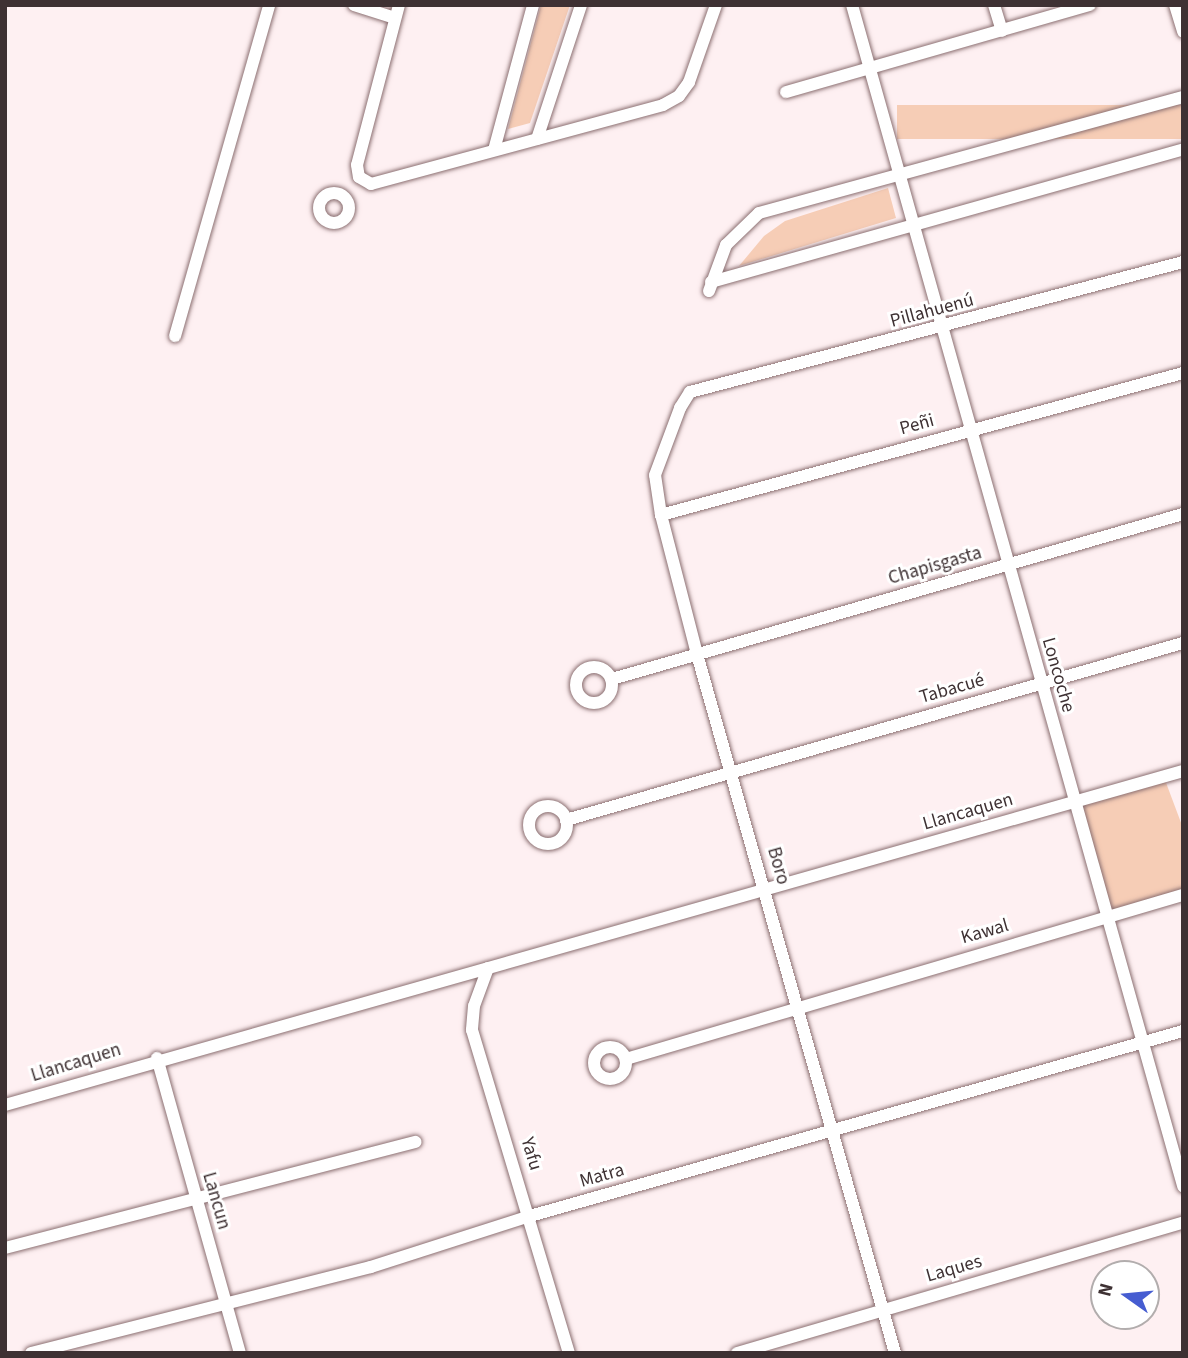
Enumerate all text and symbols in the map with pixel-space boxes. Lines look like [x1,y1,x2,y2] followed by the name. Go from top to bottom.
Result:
[888,289,976,333] street label: Pillahuenú
[897,409,937,441] street label: Peñi
[886,542,984,590] street label: Chapisgasta
[1036,635,1080,715] street label: Loncoche
[917,669,987,709] street label: Tabacué
[920,788,1016,836] street label: Llancaquen
[762,845,794,887] street label: Boro
[959,914,1011,950] street label: Kawal
[28,1039,124,1087] street label: Llancaquen
[515,1135,547,1173] street label: Yafu
[577,1159,627,1193] street label: Matra
[197,1170,235,1232] street label: Lancun
[923,1250,985,1288] street label: Laques
[1090,1260,1160,1330] north arrow
[1091,1280,1121,1300] text: N

